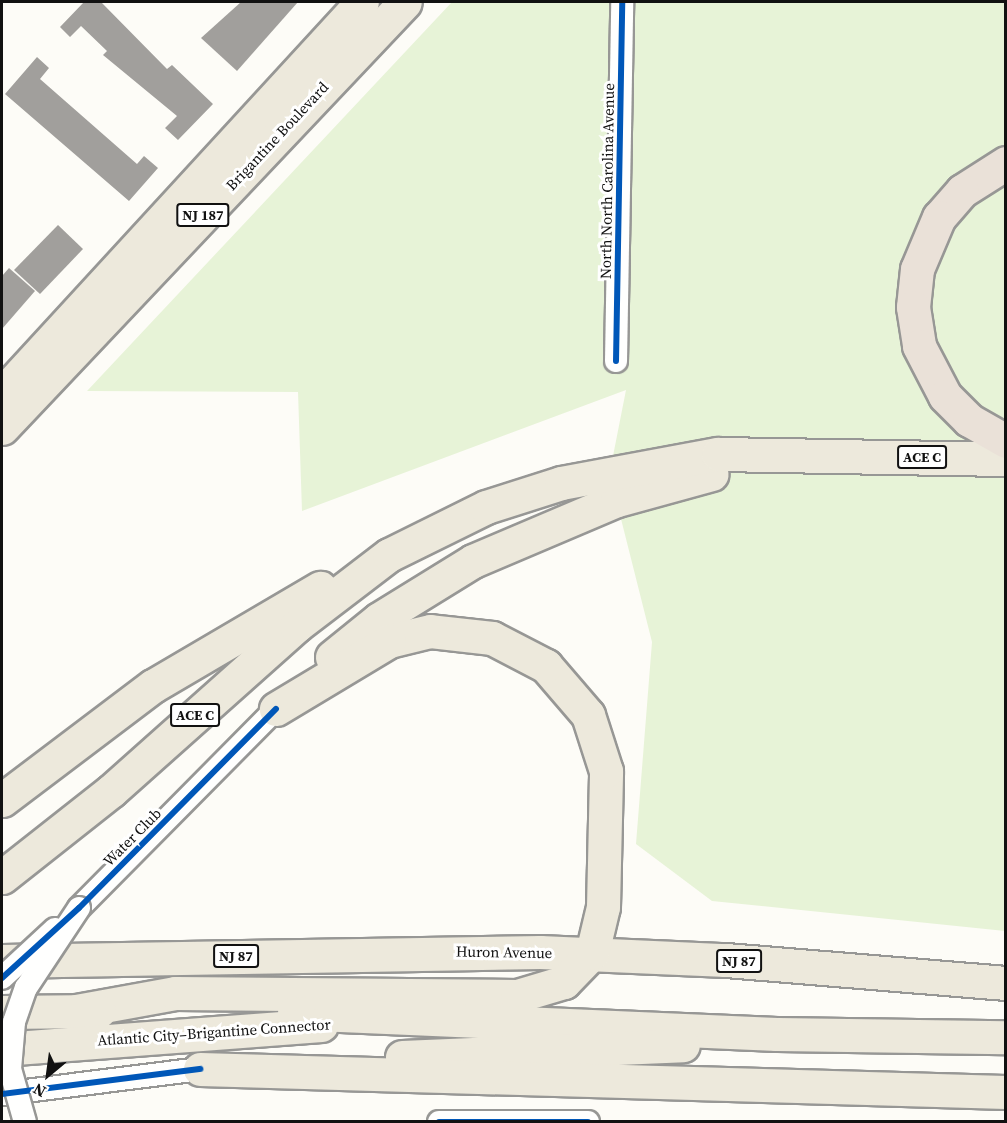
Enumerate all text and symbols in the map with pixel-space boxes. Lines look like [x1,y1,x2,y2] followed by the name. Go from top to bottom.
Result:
[222,78,332,194] street label: Brigantine Boulevard
[596,83,618,279] street label: North North Carolina Avenue
[176,204,230,226] road number: NJ 187
[896,446,948,468] road number: ACE C
[170,704,220,726] road number: ACE C
[99,804,165,870] street label: Water Club
[456,942,552,962] street label: Huron Avenue
[212,945,260,967] road number: NJ 87
[715,950,763,972] road number: NJ 87
[97,1015,331,1049] street label: Atlantic City–Brigantine Connector
[18,1045,78,1105] north arrow
[29,1078,50,1103] text: N

